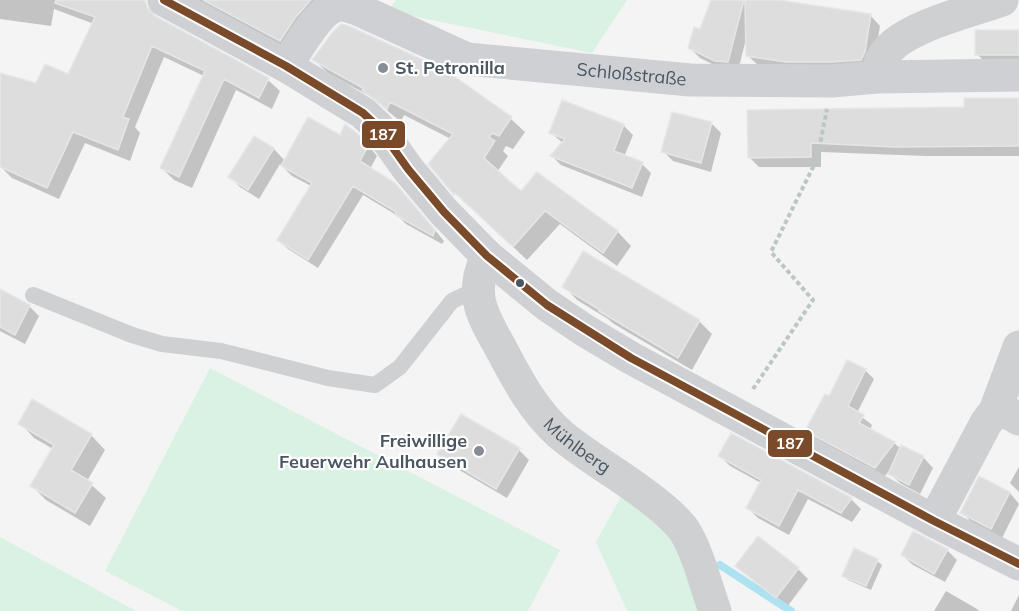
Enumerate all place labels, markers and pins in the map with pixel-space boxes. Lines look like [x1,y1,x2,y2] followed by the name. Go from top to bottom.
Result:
[395,56,505,79] place label: St. Petronilla
[376,61,390,75] marker: St. Petronilla
[514,277,526,289] unlabelled marker
[279,429,467,473] place label: Freiwillige Feuerwehr Aulhausen
[472,444,486,458] marker: Freiwillige Feuerwehr Aulhausen

